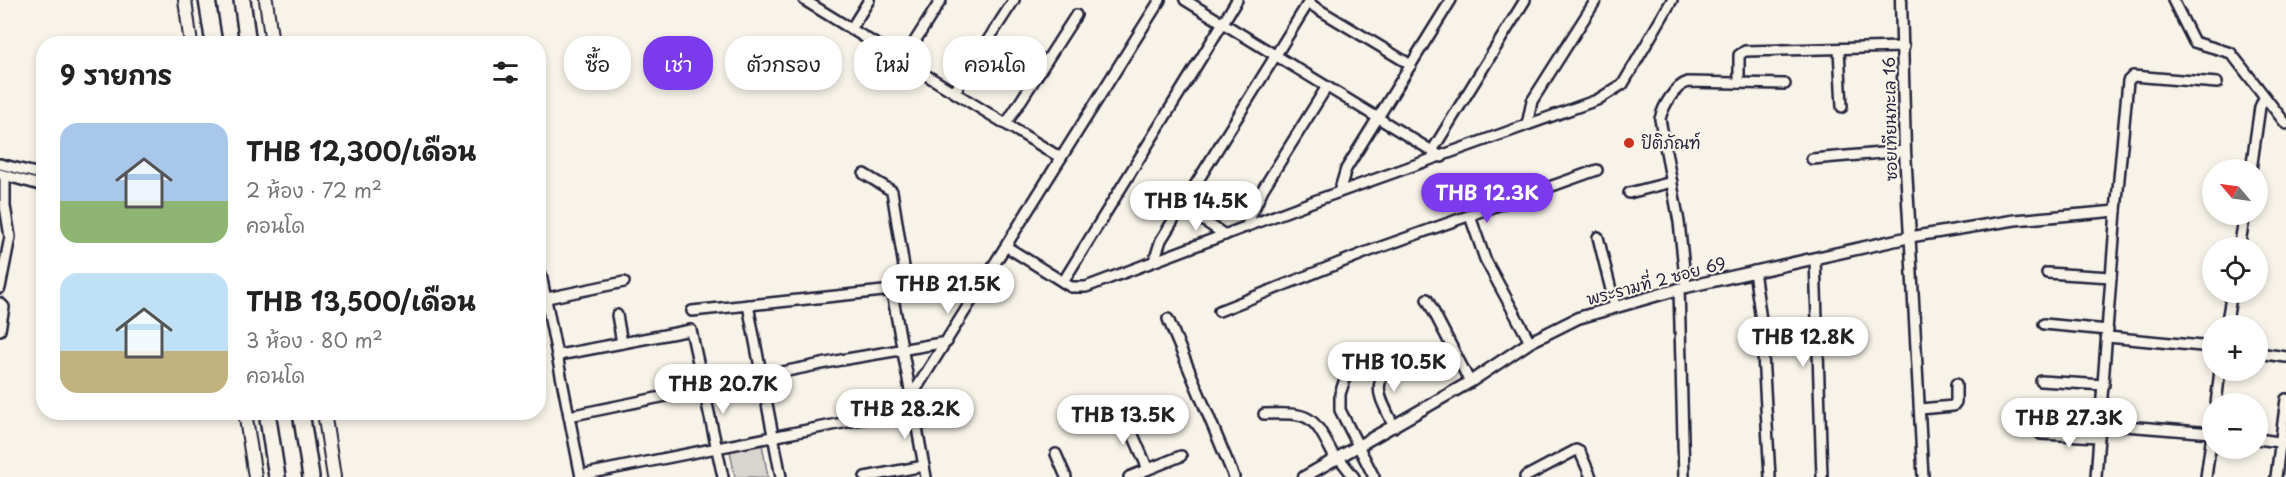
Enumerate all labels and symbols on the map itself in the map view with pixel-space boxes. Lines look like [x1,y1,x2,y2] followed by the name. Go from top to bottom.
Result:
[1876,57,1902,181] street label: ซอยเทียนทะเล 16
[1641,130,1701,154] place label: ปิติภัณฑ์
[1622,136,1636,150] marker: ปิติภัณฑ์
[2202,159,2268,225] north arrow
[1418,173,1556,224] pin: THB 12.3K
[1127,181,1265,232] pin: THB 14.5K
[1583,248,1728,310] street label: พระรามที่ 2 ซอย 69
[879,264,1017,315] pin: THB 21.5K
[1734,317,1872,368] pin: THB 12.8K
[1325,342,1463,393] pin: THB 10.5K
[654,364,792,415] pin: THB 20.7K
[836,389,974,440] pin: THB 28.2K
[1054,395,1192,446] pin: THB 13.5K
[2000,398,2138,449] pin: THB 27.3K

